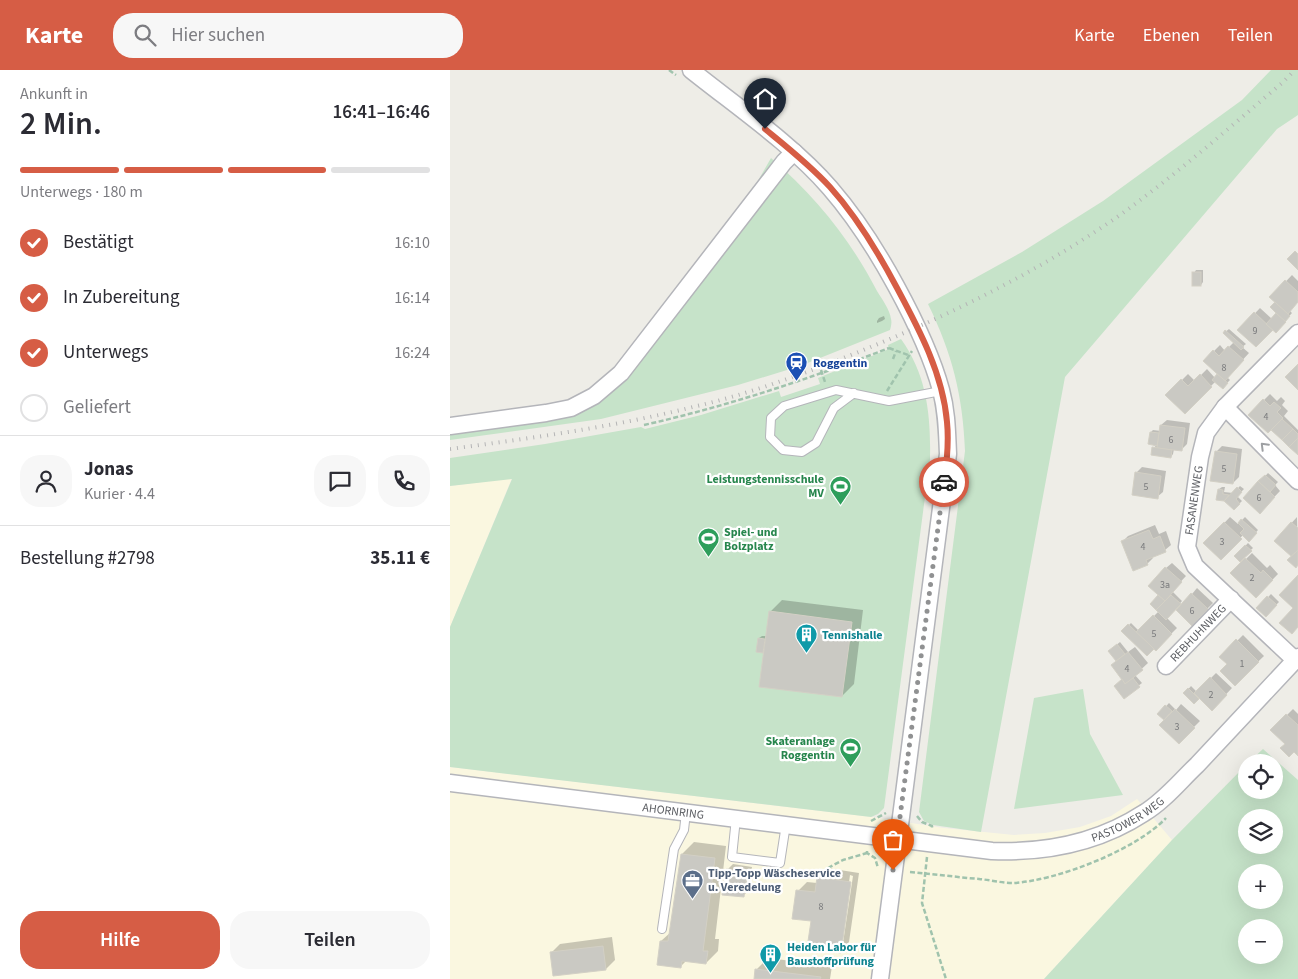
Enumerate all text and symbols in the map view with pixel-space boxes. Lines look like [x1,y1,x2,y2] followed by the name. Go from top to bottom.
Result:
[113,13,463,58] search box
[25,18,83,53] text: Karte
[131,21,159,49] icon: search
[171,22,265,49] text: Hier suchen
[1074,23,1115,48] text: Karte
[1143,23,1200,48] text: Ebenen
[1228,23,1273,48] text: Teilen
[744,78,786,129] pin
[20,83,88,105] text: Ankunft in
[751,85,779,113] icon: home
[332,99,430,126] text: 16:41–16:46
[20,101,102,147] text: 2 Min.
[20,181,143,203] text: Unterwegs · 180 m
[20,229,48,257] icon: check
[63,229,134,256] text: Bestätigt
[394,232,430,254] text: 16:10
[20,284,48,312] icon: check
[63,284,180,311] text: In Zubereitung
[394,287,430,309] text: 16:14
[1253,324,1258,338] house number: 9
[20,339,48,367] icon: check
[63,339,149,366] text: Unterwegs
[394,342,430,364] text: 16:24
[785,351,809,382] station icon: Roggentin
[813,355,867,372] place label: Roggentin
[1222,361,1227,375] house number: 8
[63,394,131,421] text: Geliefert
[1264,410,1269,424] house number: 4
[1169,433,1174,447] house number: 6
[1261,443,1270,452] one-way arrow
[20,455,72,507] button: person
[314,455,366,507] button: chat
[378,455,430,507] button: phone
[84,456,134,483] text: Jonas
[919,457,969,507] courier
[1222,462,1227,476] house number: 5
[1181,465,1208,536] street label: FASANENWEG
[930,468,958,496] icon: car
[706,471,824,502] place label: Leistungstennisschule MV
[828,474,852,505] sports icon: Leistungstennisschule MV
[1144,480,1149,494] house number: 5
[84,483,155,505] text: Kurier · 4.4
[1257,491,1262,505] house number: 6
[724,524,778,555] place label: Spiel- und Bolzplatz
[696,527,720,558] sports icon: Spiel- und Bolzplatz
[1220,535,1225,549] house number: 3
[1141,540,1146,554] house number: 4
[20,545,155,572] text: Bestellung #2798
[370,545,430,572] text: 35.11 €
[1250,571,1255,585] house number: 2
[1160,578,1170,592] house number: 3a
[1166,601,1230,666] street label: REBHUHNWEG
[1190,604,1195,618] house number: 6
[794,623,818,654] building icon: Tennishalle
[822,627,883,644] place label: Tennishalle
[1152,627,1157,641] house number: 5
[1240,657,1245,671] house number: 1
[1125,662,1130,676] house number: 4
[1209,688,1214,702] house number: 2
[1175,720,1180,734] house number: 3
[765,733,835,764] place label: Skateranlage Roggentin
[839,736,863,767] sports icon: Skateranlage Roggentin
[1238,754,1283,964] map controls
[1238,754,1283,799] button: locate
[1089,793,1168,847] street label: PASTOWER WEG
[641,799,705,824] street label: AHORNRING
[1238,809,1283,854] button: layers
[872,819,914,870] pin
[879,826,907,854] icon: bag
[1238,864,1283,909] button: +
[708,865,841,896] place label: Tipp-Topp Wäscheservice u. Veredelung
[680,868,704,899] office icon: Tipp-Topp Wäscheservice u. Veredelung
[819,900,824,914] house number: 8
[20,911,220,969] button: Hilfe
[230,911,430,969] button: Teilen
[1238,919,1283,964] button: −
[787,939,876,970] place label: Heiden Labor für Baustoffprüfung
[759,942,783,973] building icon: Heiden Labor für Baustoffprüfung

